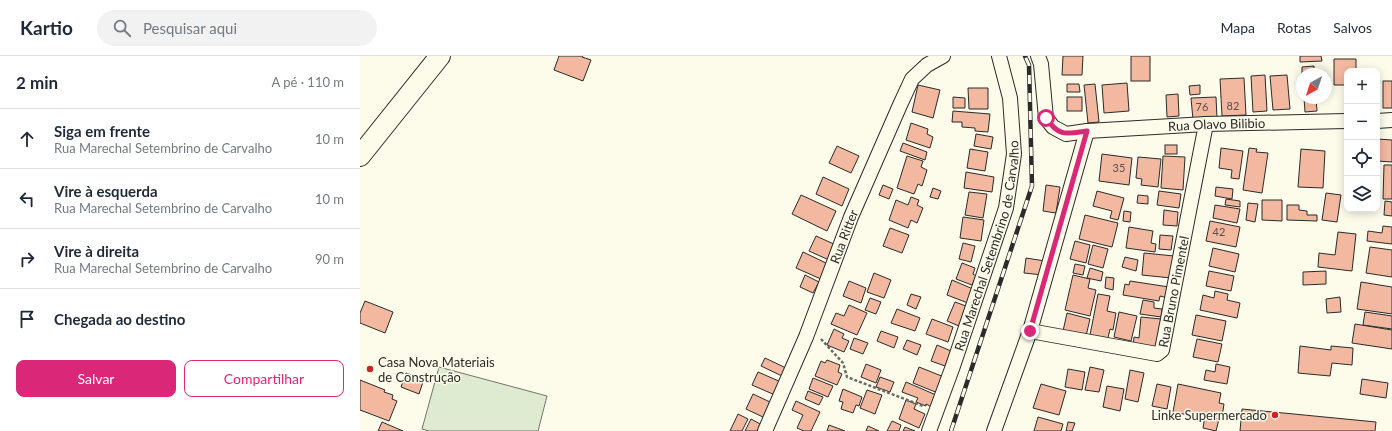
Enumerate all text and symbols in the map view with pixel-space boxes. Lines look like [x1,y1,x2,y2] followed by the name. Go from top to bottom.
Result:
[97,10,377,46] search box
[20,16,73,39] text: Kartio
[111,17,133,39] icon: search
[143,19,237,37] text: Pesquisar aqui
[1220,19,1255,36] text: Mapa
[1277,19,1311,36] text: Rotas
[1333,19,1372,36] text: Salvos
[1296,68,1332,104] north arrow
[1344,68,1380,212] map controls
[1344,68,1380,104] button: +
[16,72,58,93] text: 2 min
[271,74,344,90] text: A pé · 110 m
[1227,99,1239,112] house number: 82
[1196,100,1208,113] house number: 76
[1344,104,1380,140] button: −
[1037,109,1055,127] route start
[1168,115,1265,134] street label: Rua Olavo Bilibio
[54,122,150,140] text: Siga em frente
[16,128,38,150] icon: ahead
[315,131,344,147] text: 10 m
[54,140,272,156] text: Rua Marechal Setembrino de Carvalho
[951,140,1022,353] street label: Rua Marechal Setembrino de Carvalho
[1344,140,1380,176] button: locate
[1113,161,1125,174] house number: 35
[1344,176,1380,212] button: layers
[54,182,158,200] text: Vire à esquerda
[16,188,38,210] icon: left
[315,191,344,207] text: 10 m
[54,200,272,216] text: Rua Marechal Setembrino de Carvalho
[826,207,861,266] street label: Rua Ritter
[1213,225,1225,238] house number: 42
[1155,234,1192,349] street label: Rua Bruno Pimentel
[54,242,139,260] text: Vire à direita
[16,248,38,270] icon: right
[315,251,344,267] text: 90 m
[54,260,272,276] text: Rua Marechal Setembrino de Carvalho
[16,308,38,330] icon: arrive
[54,310,185,328] text: Chegada ao destino
[1021,322,1039,340] route end
[378,354,495,385] place label: Casa Nova Materiais de Construção
[16,360,176,397] button: Salvar
[184,360,344,397] button: Compartilhar
[365,364,375,374] marker: Casa Nova Materiais de Construção
[1151,407,1267,423] place label: Linke Supermercado
[1270,410,1280,420] marker: Linke Supermercado

